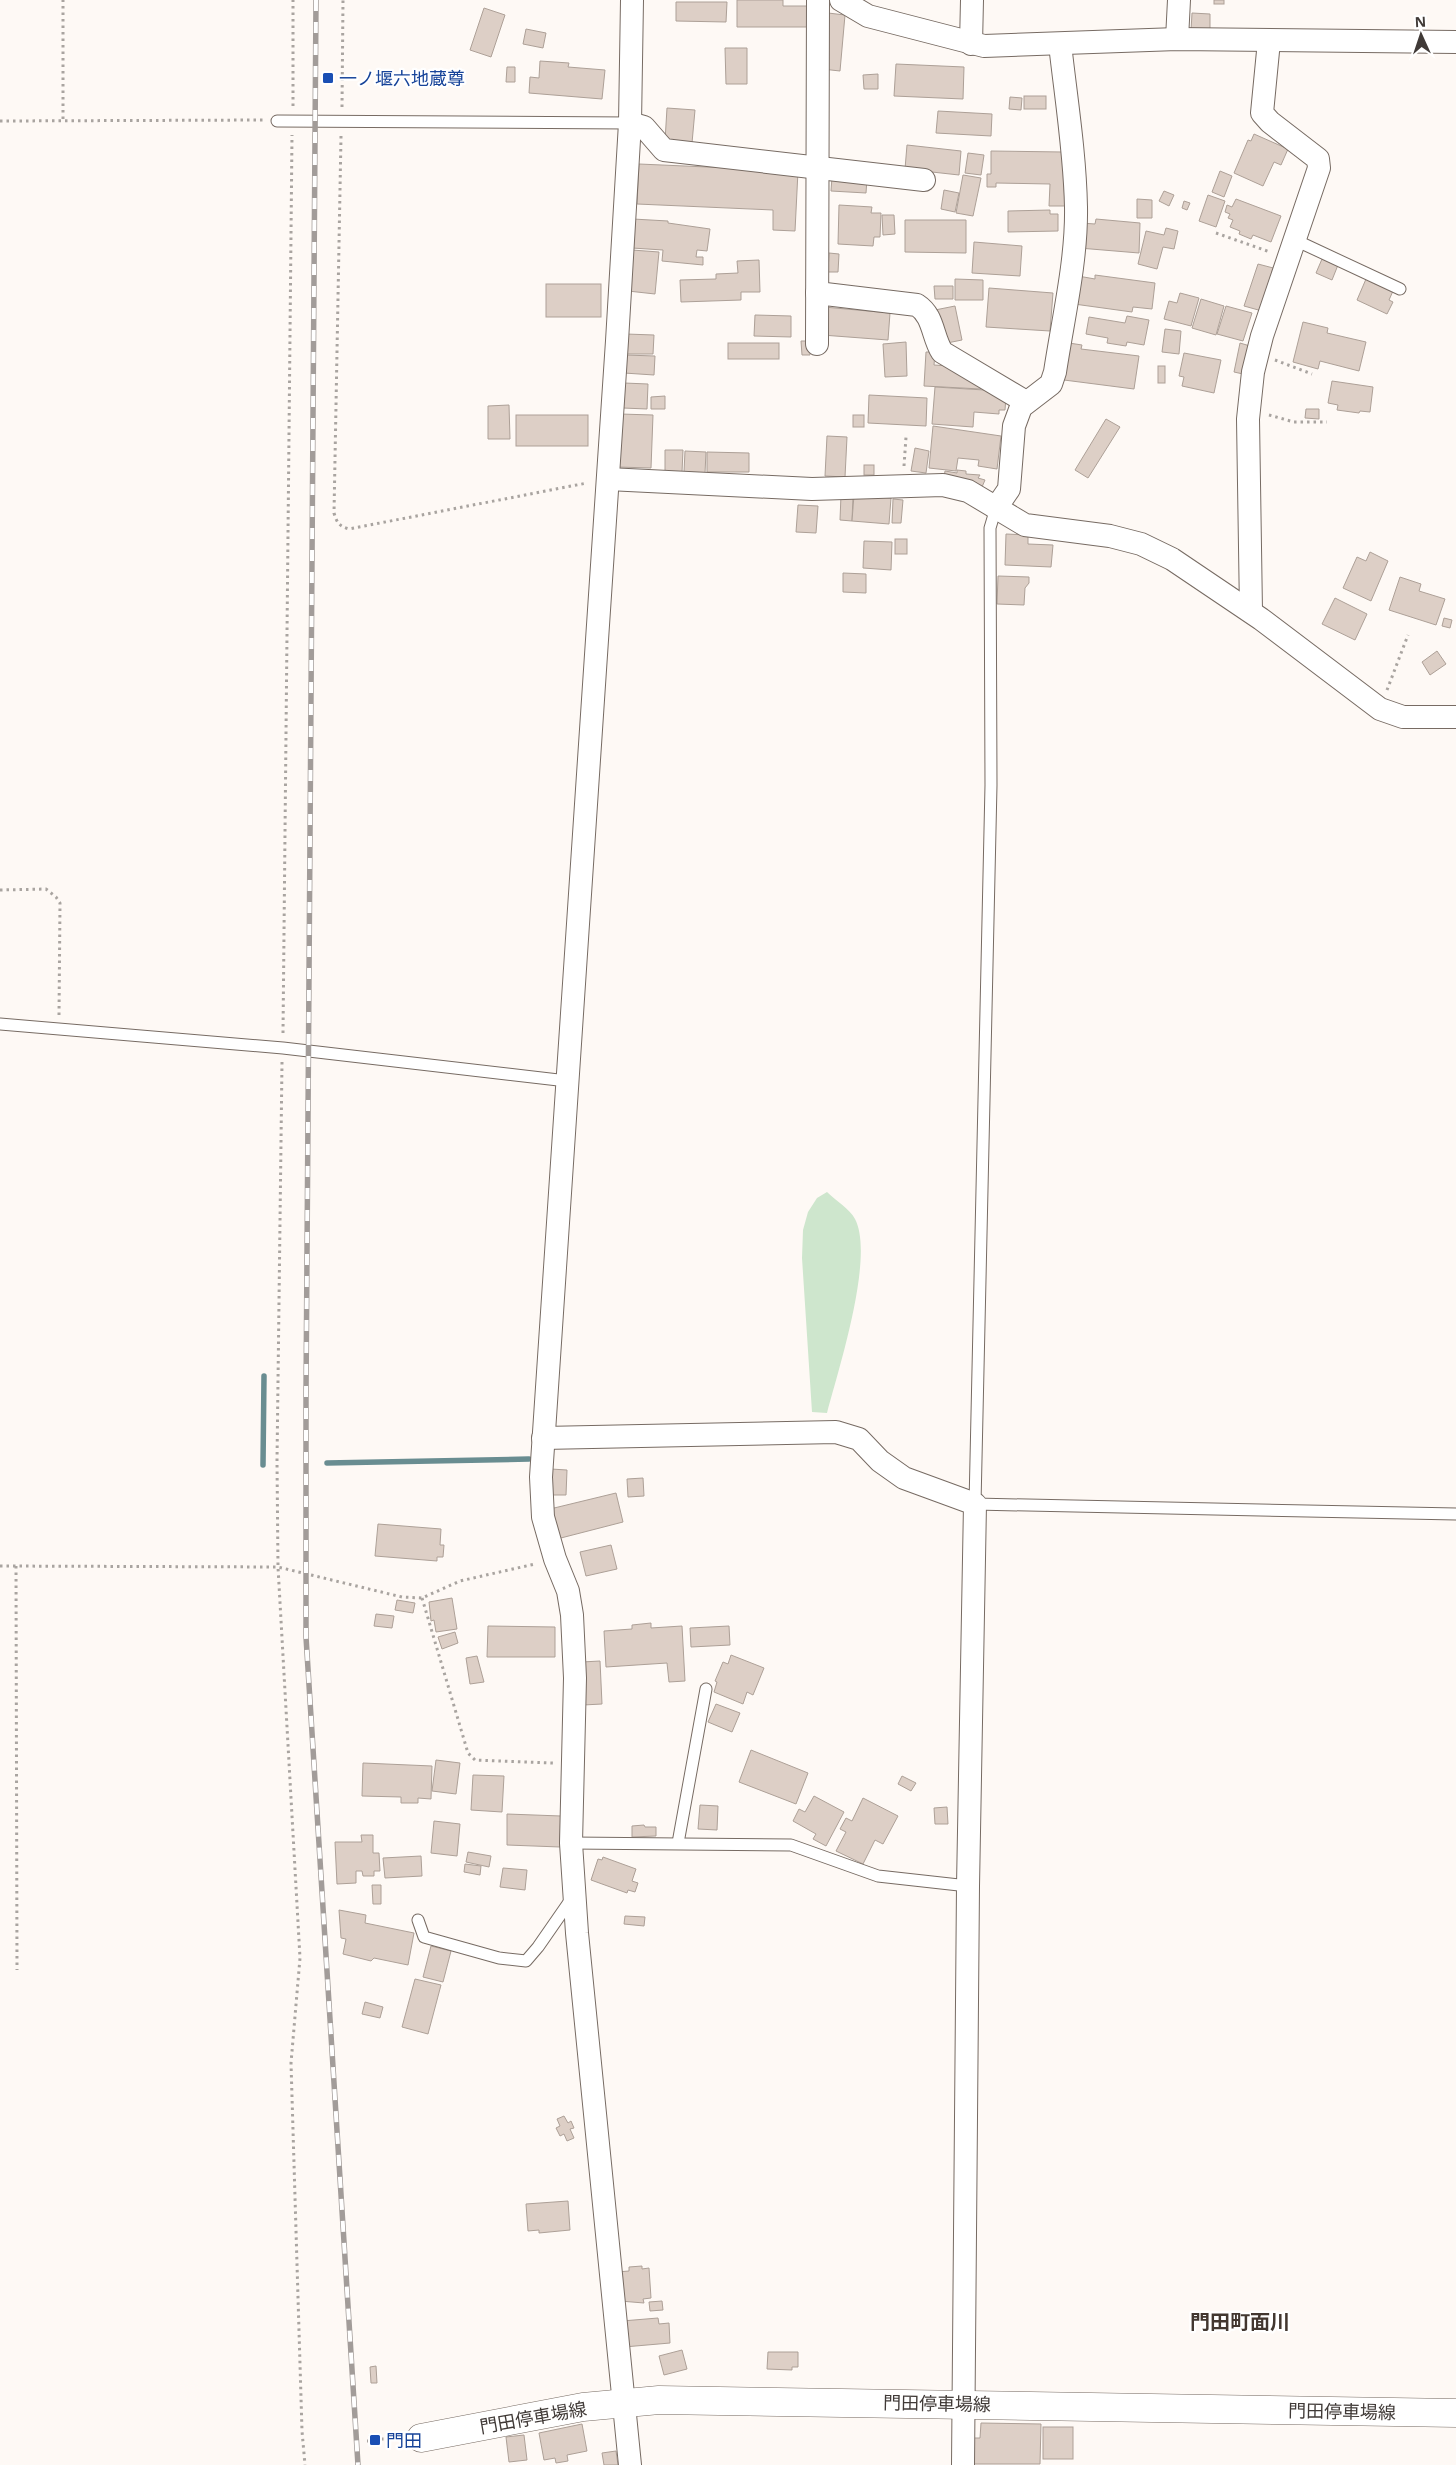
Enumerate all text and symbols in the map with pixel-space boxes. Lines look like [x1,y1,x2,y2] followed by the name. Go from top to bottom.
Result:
[1396,10,1446,60] north arrow
[1414,12,1426,31] text: N
[339,66,465,90] place label: 一ノ堰六地蔵尊
[321,71,335,85] marker: 一ノ堰六地蔵尊
[1190,2308,1290,2335] district label: 門田町面川
[883,2390,991,2416] street label: 門田停車場線
[478,2396,588,2438] street label: 門田停車場線
[1288,2398,1396,2424] street label: 門田停車場線
[386,2428,422,2452] place label: 門田
[368,2433,382,2447] marker: 門田

